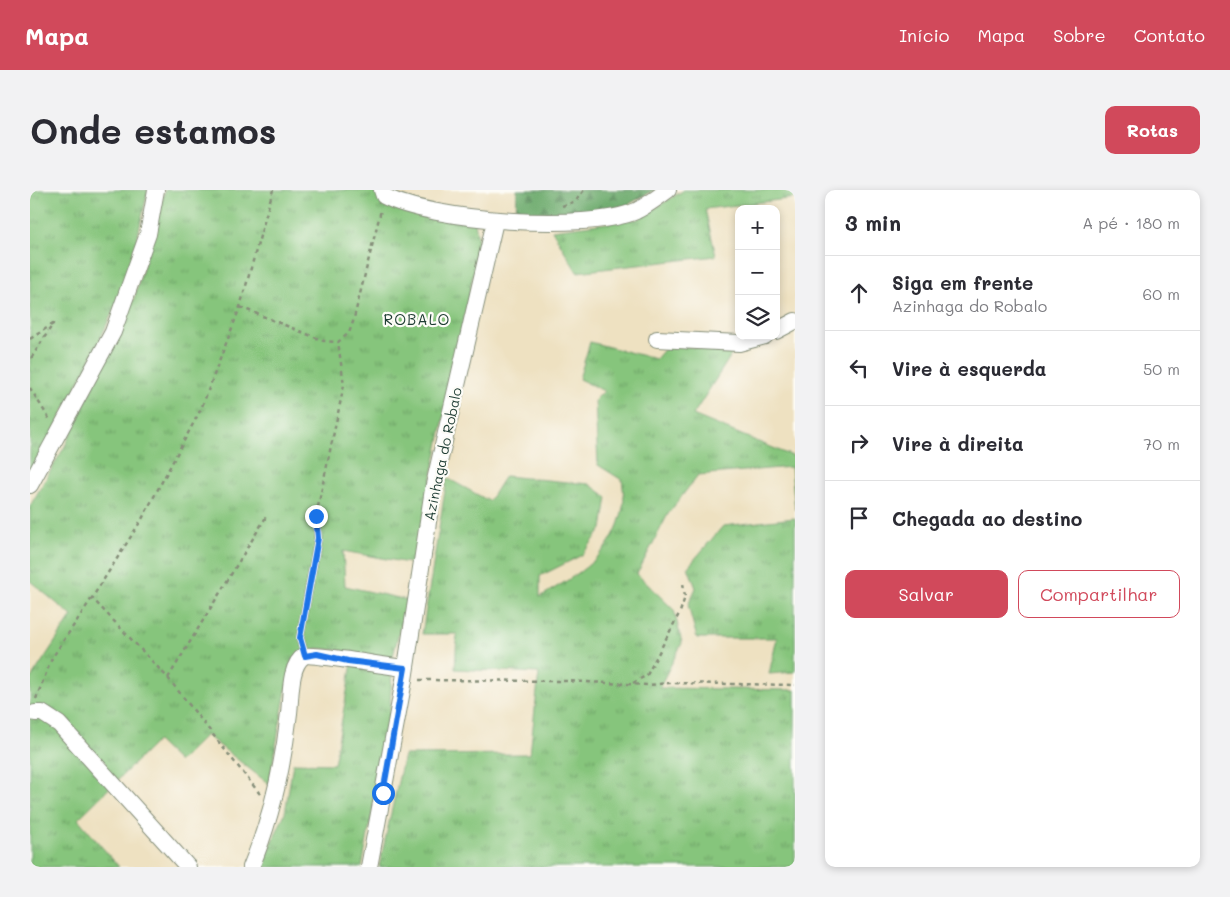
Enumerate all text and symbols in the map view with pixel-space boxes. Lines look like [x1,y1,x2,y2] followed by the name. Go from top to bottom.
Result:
[25,20,89,51] text: Mapa
[899,23,949,47] text: Início
[977,23,1025,47] text: Mapa
[1053,23,1106,47] text: Sobre
[1134,23,1205,47] text: Contato
[1105,106,1200,154] button: Rotas
[30,107,276,153] text: Onde estamos
[735,205,780,340] map controls
[735,205,780,250] button: +
[845,209,901,236] text: 3 min
[1082,212,1180,233] text: A pé · 180 m
[735,250,780,295] button: −
[892,270,1033,295] text: Siga em frente
[845,279,873,307] icon: ahead
[1143,283,1180,304] text: 60 m
[735,295,780,340] button: layers
[892,295,1047,316] text: Azinhaga do Robalo
[384,309,450,329] district label: ROBALO
[845,354,873,382] icon: left
[892,356,1047,381] text: Vire à esquerda
[1143,358,1180,379] text: 50 m
[419,385,466,522] street label: Azinhaga do Robalo
[845,429,873,457] icon: right
[892,431,1024,456] text: Vire à direita
[1143,433,1180,454] text: 70 m
[845,504,873,532] icon: arrive
[305,505,328,528] route end
[892,506,1082,531] text: Chegada ao destino
[845,570,1008,618] button: Salvar
[1018,570,1180,618] button: Compartilhar
[372,782,395,805] route start

